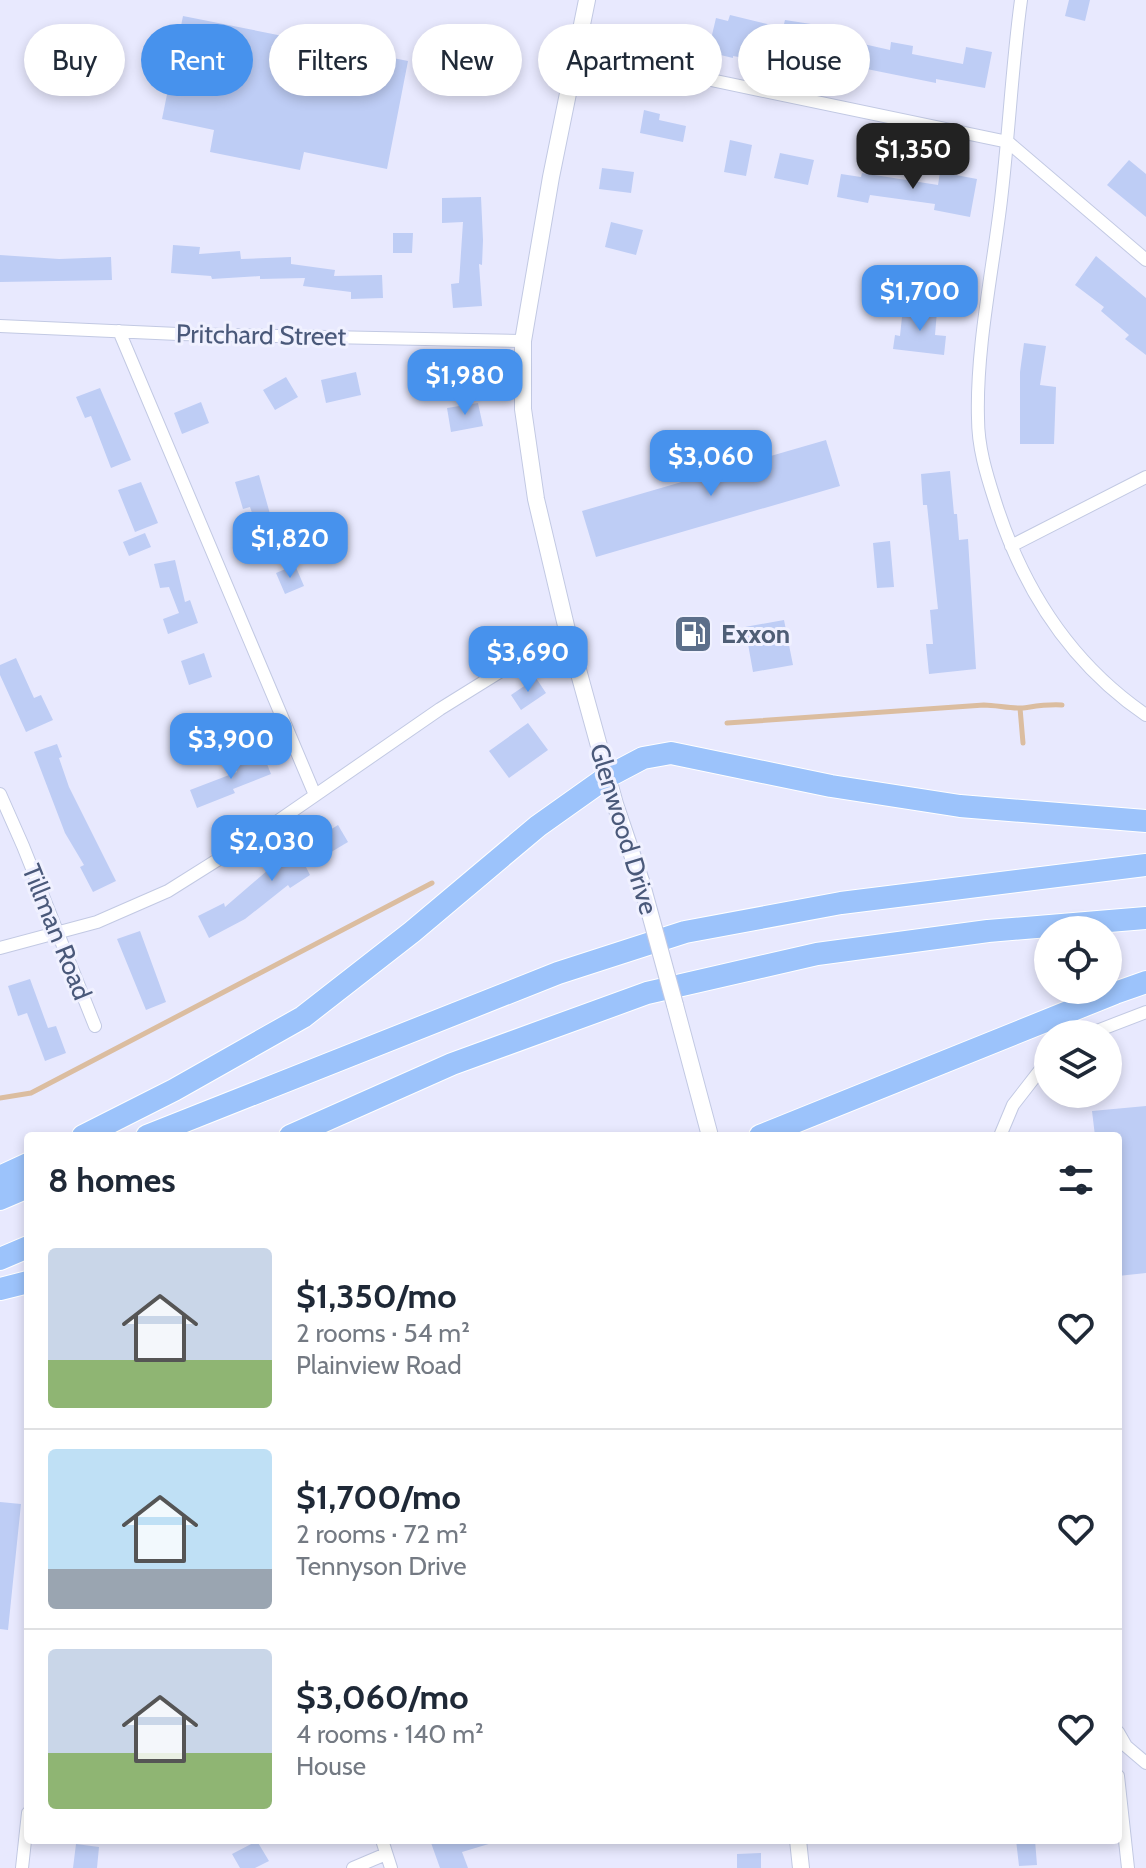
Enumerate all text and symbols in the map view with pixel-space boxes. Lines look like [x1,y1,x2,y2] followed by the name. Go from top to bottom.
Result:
[24,24,125,96] chip: Buy
[141,24,253,96] chip: Rent
[269,24,396,96] chip: Filters
[412,24,522,96] chip: New
[538,24,722,96] chip: Apartment
[738,24,870,96] chip: House
[848,123,978,191] pin: $1,350
[874,133,952,165] text: $1,350
[855,265,985,333] pin: $1,700
[880,275,960,307] text: $1,700
[176,318,347,352] street label: Pritchard Street
[400,349,530,417] pin: $1,980
[426,359,505,391] text: $1,980
[646,430,776,498] pin: $3,060
[668,440,754,472] text: $3,060
[225,512,355,580] pin: $1,820
[251,522,329,554] text: $1,820
[672,613,714,655] fuel station icon: Exxon
[721,618,790,650] place label: Exxon
[463,626,593,694] pin: $3,690
[487,636,569,668] text: $3,690
[166,713,296,781] pin: $3,900
[188,723,274,755] text: $3,900
[583,740,665,918] street label: Glenwood Drive
[207,815,337,883] pin: $2,030
[229,825,315,857] text: $2,030
[15,859,99,1005] street label: Tillman Road
[1034,916,1122,1108] map controls
[1034,916,1122,1004] button: locate
[1034,1020,1122,1108] button: layers
[1054,1158,1098,1202] icon: filters
[48,1159,176,1201] text: 8 homes
[296,1275,457,1317] text: $1,350/mo
[112,1280,208,1376] icon: home
[1054,1306,1098,1350] icon: heart
[296,1317,470,1349] text: 2 rooms · 54 m²
[296,1349,462,1381] text: Plainview Road
[296,1476,461,1518] text: $1,700/mo
[112,1481,208,1577] icon: home
[1054,1507,1098,1551] icon: heart
[296,1518,467,1550] text: 2 rooms · 72 m²
[296,1550,467,1582] text: Tennyson Drive
[296,1676,469,1718] text: $3,060/mo
[112,1681,208,1777] icon: home
[1054,1707,1098,1751] icon: heart
[296,1718,484,1750] text: 4 rooms · 140 m²
[296,1750,366,1782] text: House

